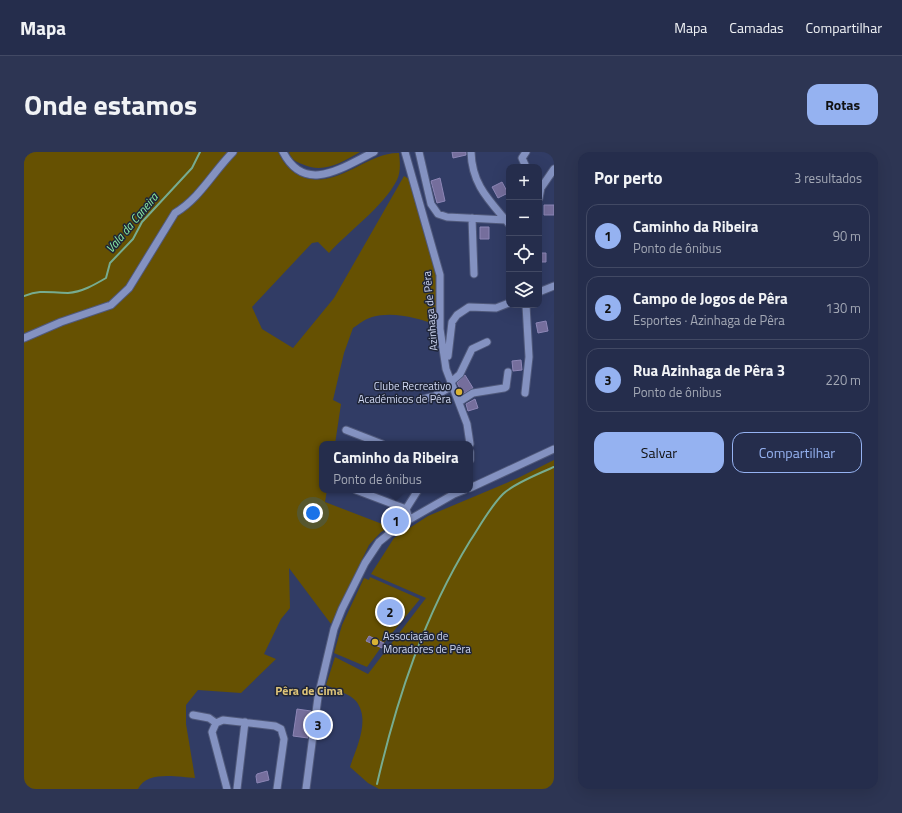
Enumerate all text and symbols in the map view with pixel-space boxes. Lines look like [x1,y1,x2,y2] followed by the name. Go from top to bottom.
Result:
[20,13,66,42] text: Mapa
[674,17,707,38] text: Mapa
[729,17,784,38] text: Camadas
[806,17,882,38] text: Compartilhar
[24,83,197,126] text: Onde estamos
[807,84,878,125] button: Rotas
[506,164,542,308] map controls
[506,164,542,200] button: +
[594,165,663,191] text: Por perto
[794,168,862,188] text: 3 resultados
[101,188,163,257] water label: Vala da Caneira
[506,200,542,236] button: −
[633,215,758,238] text: Caminho da Ribeira
[604,226,612,246] text: 1
[833,226,861,246] text: 90 m
[506,236,542,272] button: locate
[633,238,722,258] text: Ponto de ônibus
[419,270,441,352] street label: Azinhaga de Pêra
[506,272,542,308] button: layers
[633,287,788,310] text: Campo de Jogos de Pêra
[604,298,612,318] text: 2
[825,298,861,318] text: 130 m
[633,310,785,330] text: Esportes · Azinhaga de Pêra
[633,359,785,382] text: Rua Azinhaga de Pêra 3
[604,370,612,390] text: 3
[825,370,861,390] text: 220 m
[358,378,451,407] place label: Clube Recreativo Académicos de Pêra
[633,382,722,402] text: Ponto de ônibus
[454,387,464,397] marker: Clube Recreativo Académicos de Pêra
[594,432,724,473] button: Salvar
[732,432,862,473] button: Compartilhar
[319,441,473,493] popup
[333,446,459,469] text: Caminho da Ribeira
[333,469,422,489] text: Ponto de ônibus
[303,503,323,523] your location
[383,506,409,536] pin: 1
[377,597,403,627] pin: 2
[383,628,471,657] place label: Associação de Moradores de Pêra
[370,637,380,647] marker: Associação de Moradores de Pêra
[275,681,343,700] district label: Pêra de Cima
[305,710,331,740] pin: 3

